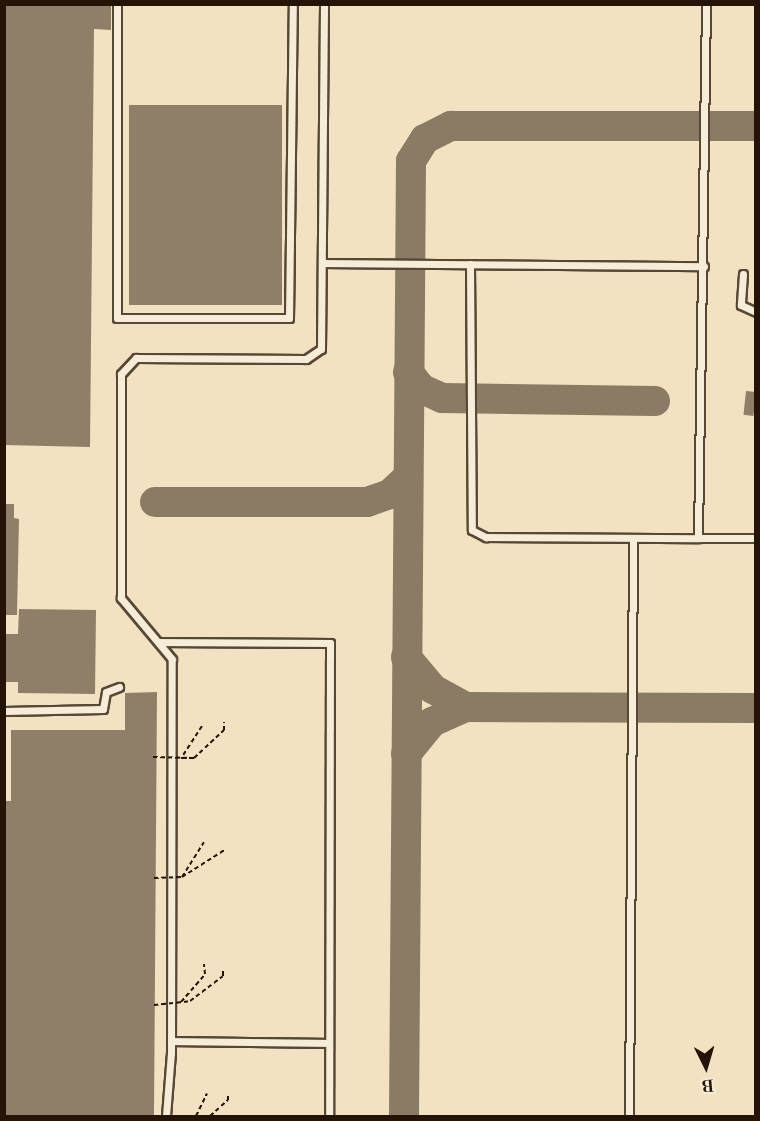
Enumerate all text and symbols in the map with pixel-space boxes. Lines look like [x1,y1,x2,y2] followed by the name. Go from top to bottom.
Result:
[676,1037,736,1097] north arrow
[701,1074,714,1095] text: B

